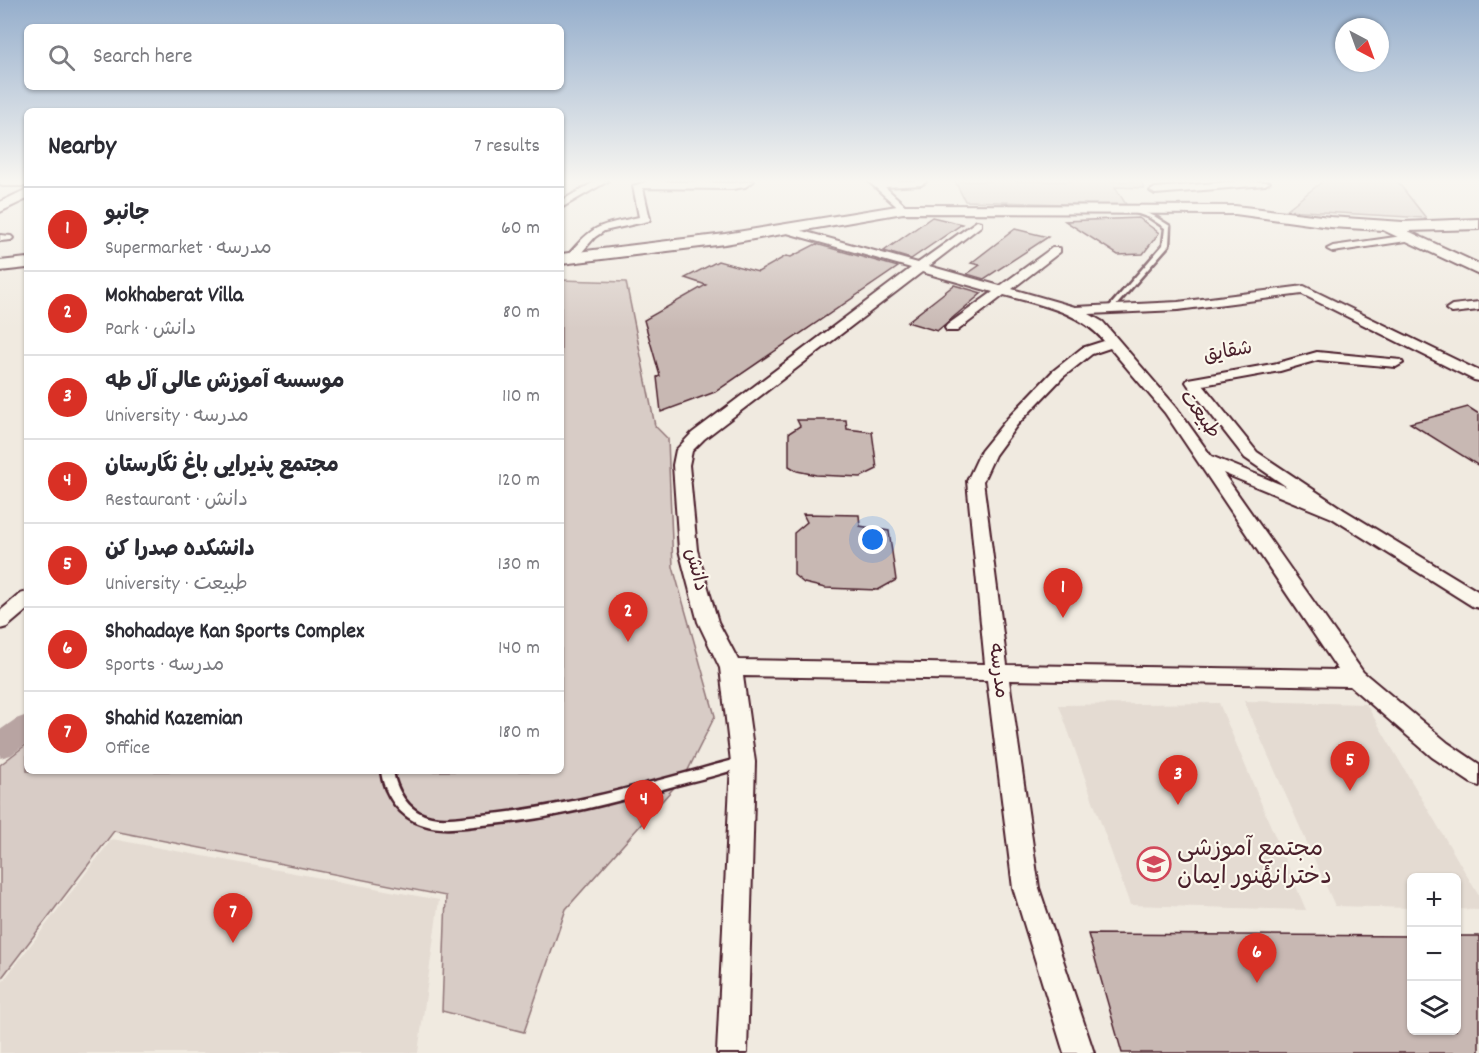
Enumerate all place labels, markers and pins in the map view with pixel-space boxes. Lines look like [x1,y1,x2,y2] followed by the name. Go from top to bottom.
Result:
[1044,568,1082,618] pin: 1
[608,592,648,642] pin: 2
[1330,742,1370,791] pin: 5
[1158,756,1198,805] pin: 3
[624,780,664,830] pin: 4
[1177,833,1332,895] place label: مجتمع آموزشی دخترانهٔنور ایمان
[1136,846,1172,882] school or university icon: مجتمع آموزشی دخترانهٔنور ایمان
[214,894,252,943] pin: 7
[1238,934,1276,983] pin: 6

